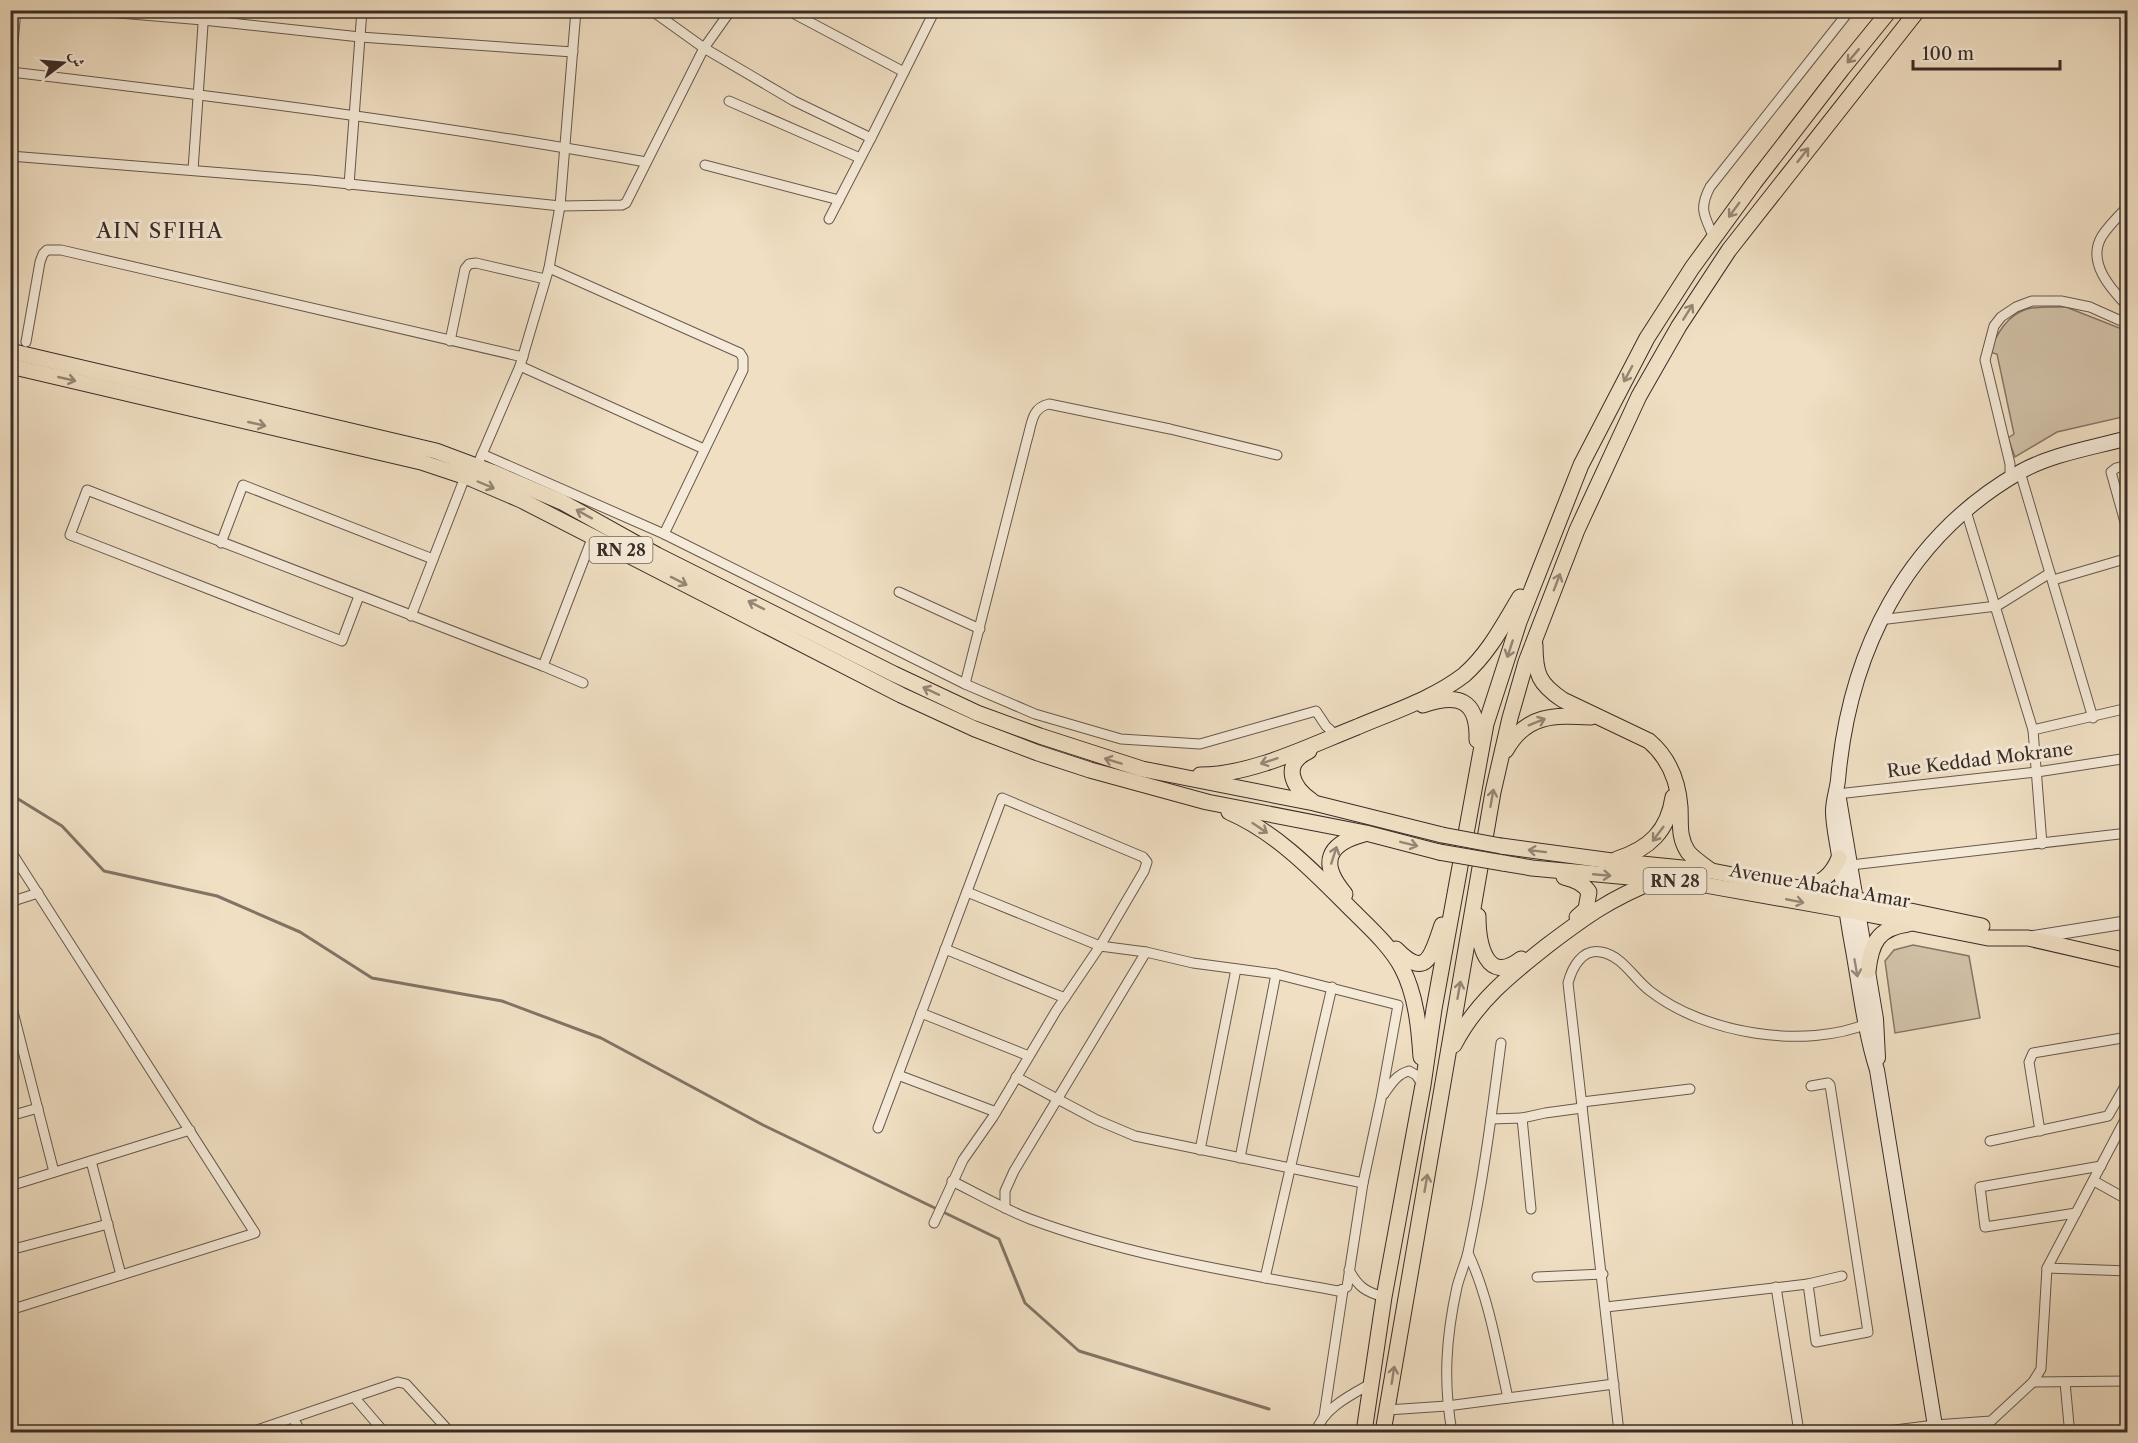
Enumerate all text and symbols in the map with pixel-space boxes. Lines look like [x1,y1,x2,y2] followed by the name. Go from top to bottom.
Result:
[33,33,93,93] north arrow
[1913,33,2060,71] scale bar
[1922,43,1974,65] text: 100 m
[66,48,89,69] text: ش
[1846,48,1859,64] one-way arrow
[1796,147,1809,163] one-way arrow
[1728,202,1740,218] one-way arrow
[95,218,224,243] district label: AIN SFIHA
[1682,304,1694,321] one-way arrow
[1622,364,1633,382] one-way arrow
[57,374,77,385] one-way arrow
[247,418,266,430] one-way arrow
[476,480,494,491] one-way arrow
[576,508,593,520] one-way arrow
[590,537,652,563] road number: RN 28
[1552,573,1563,592] one-way arrow
[670,576,688,587] one-way arrow
[748,598,766,610] one-way arrow
[1504,639,1515,658] one-way arrow
[922,685,940,697] one-way arrow
[1527,716,1545,727] one-way arrow
[1886,738,2074,782] street label: Rue Keddad Mokrane
[1104,754,1123,765] one-way arrow
[1260,756,1279,767] one-way arrow
[1487,789,1498,809] one-way arrow
[1251,822,1268,835] one-way arrow
[1652,825,1665,841] one-way arrow
[1399,839,1418,851] one-way arrow
[1329,846,1340,865] one-way arrow
[1528,846,1547,857] one-way arrow
[1727,859,1912,913] street label: Avenue Abacha Amar
[1644,868,1706,894] road number: RN 28
[1592,870,1612,881] one-way arrow
[1785,896,1805,907] one-way arrow
[1851,958,1862,977] one-way arrow
[1454,981,1465,1001] one-way arrow
[1421,1173,1432,1193] one-way arrow
[1388,1365,1399,1385] one-way arrow

